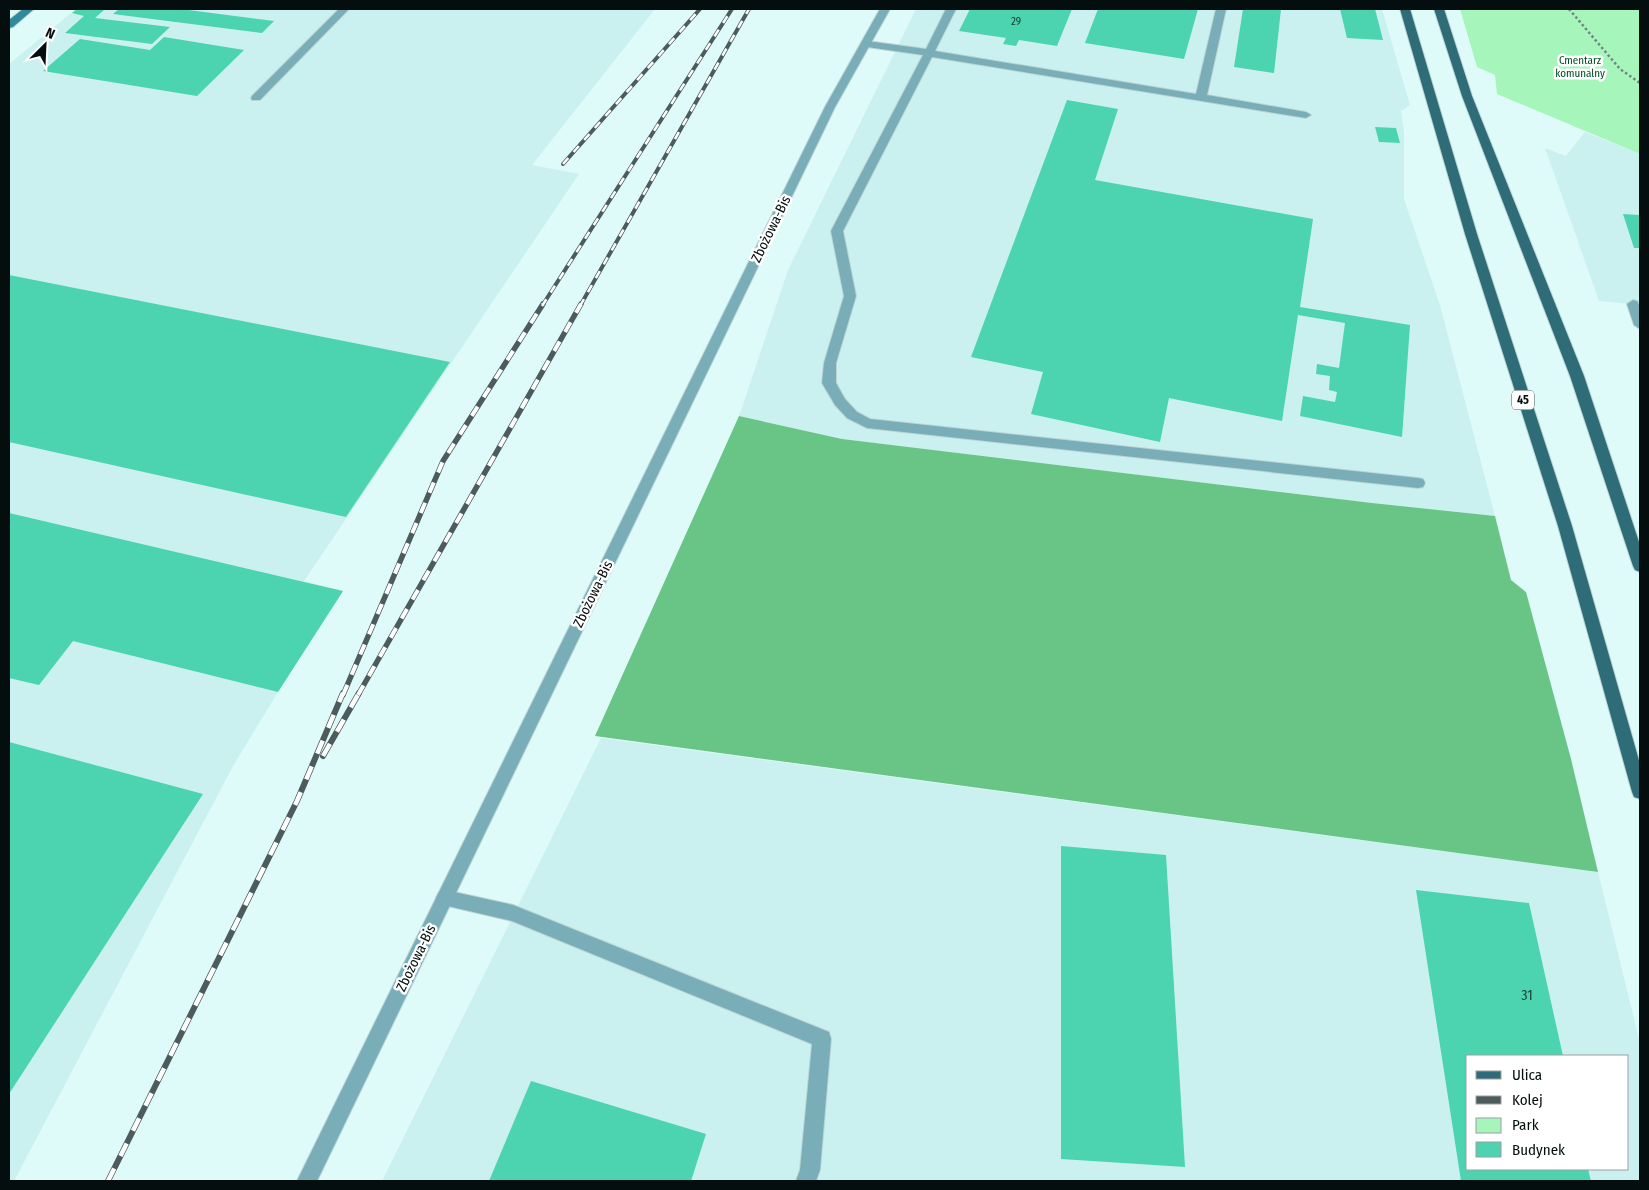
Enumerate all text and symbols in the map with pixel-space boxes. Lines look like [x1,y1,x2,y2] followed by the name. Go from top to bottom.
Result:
[1011,15,1021,28] house number: 29
[20,20,70,70] north arrow
[43,24,57,43] text: N
[1555,54,1605,80] park label: Cmentarz komunalny
[748,193,794,265] street label: Zbożowa-Bis
[1512,390,1534,410] road number: 45
[570,558,616,630] street label: Zbożowa-Bis
[393,922,439,994] street label: Zbożowa-Bis
[1521,987,1533,1004] house number: 31
[1466,1055,1629,1170] legend
[1512,1066,1542,1084] text: Ulica
[1512,1091,1543,1109] text: Kolej
[1512,1116,1539,1134] text: Park
[1512,1141,1565,1159] text: Budynek

